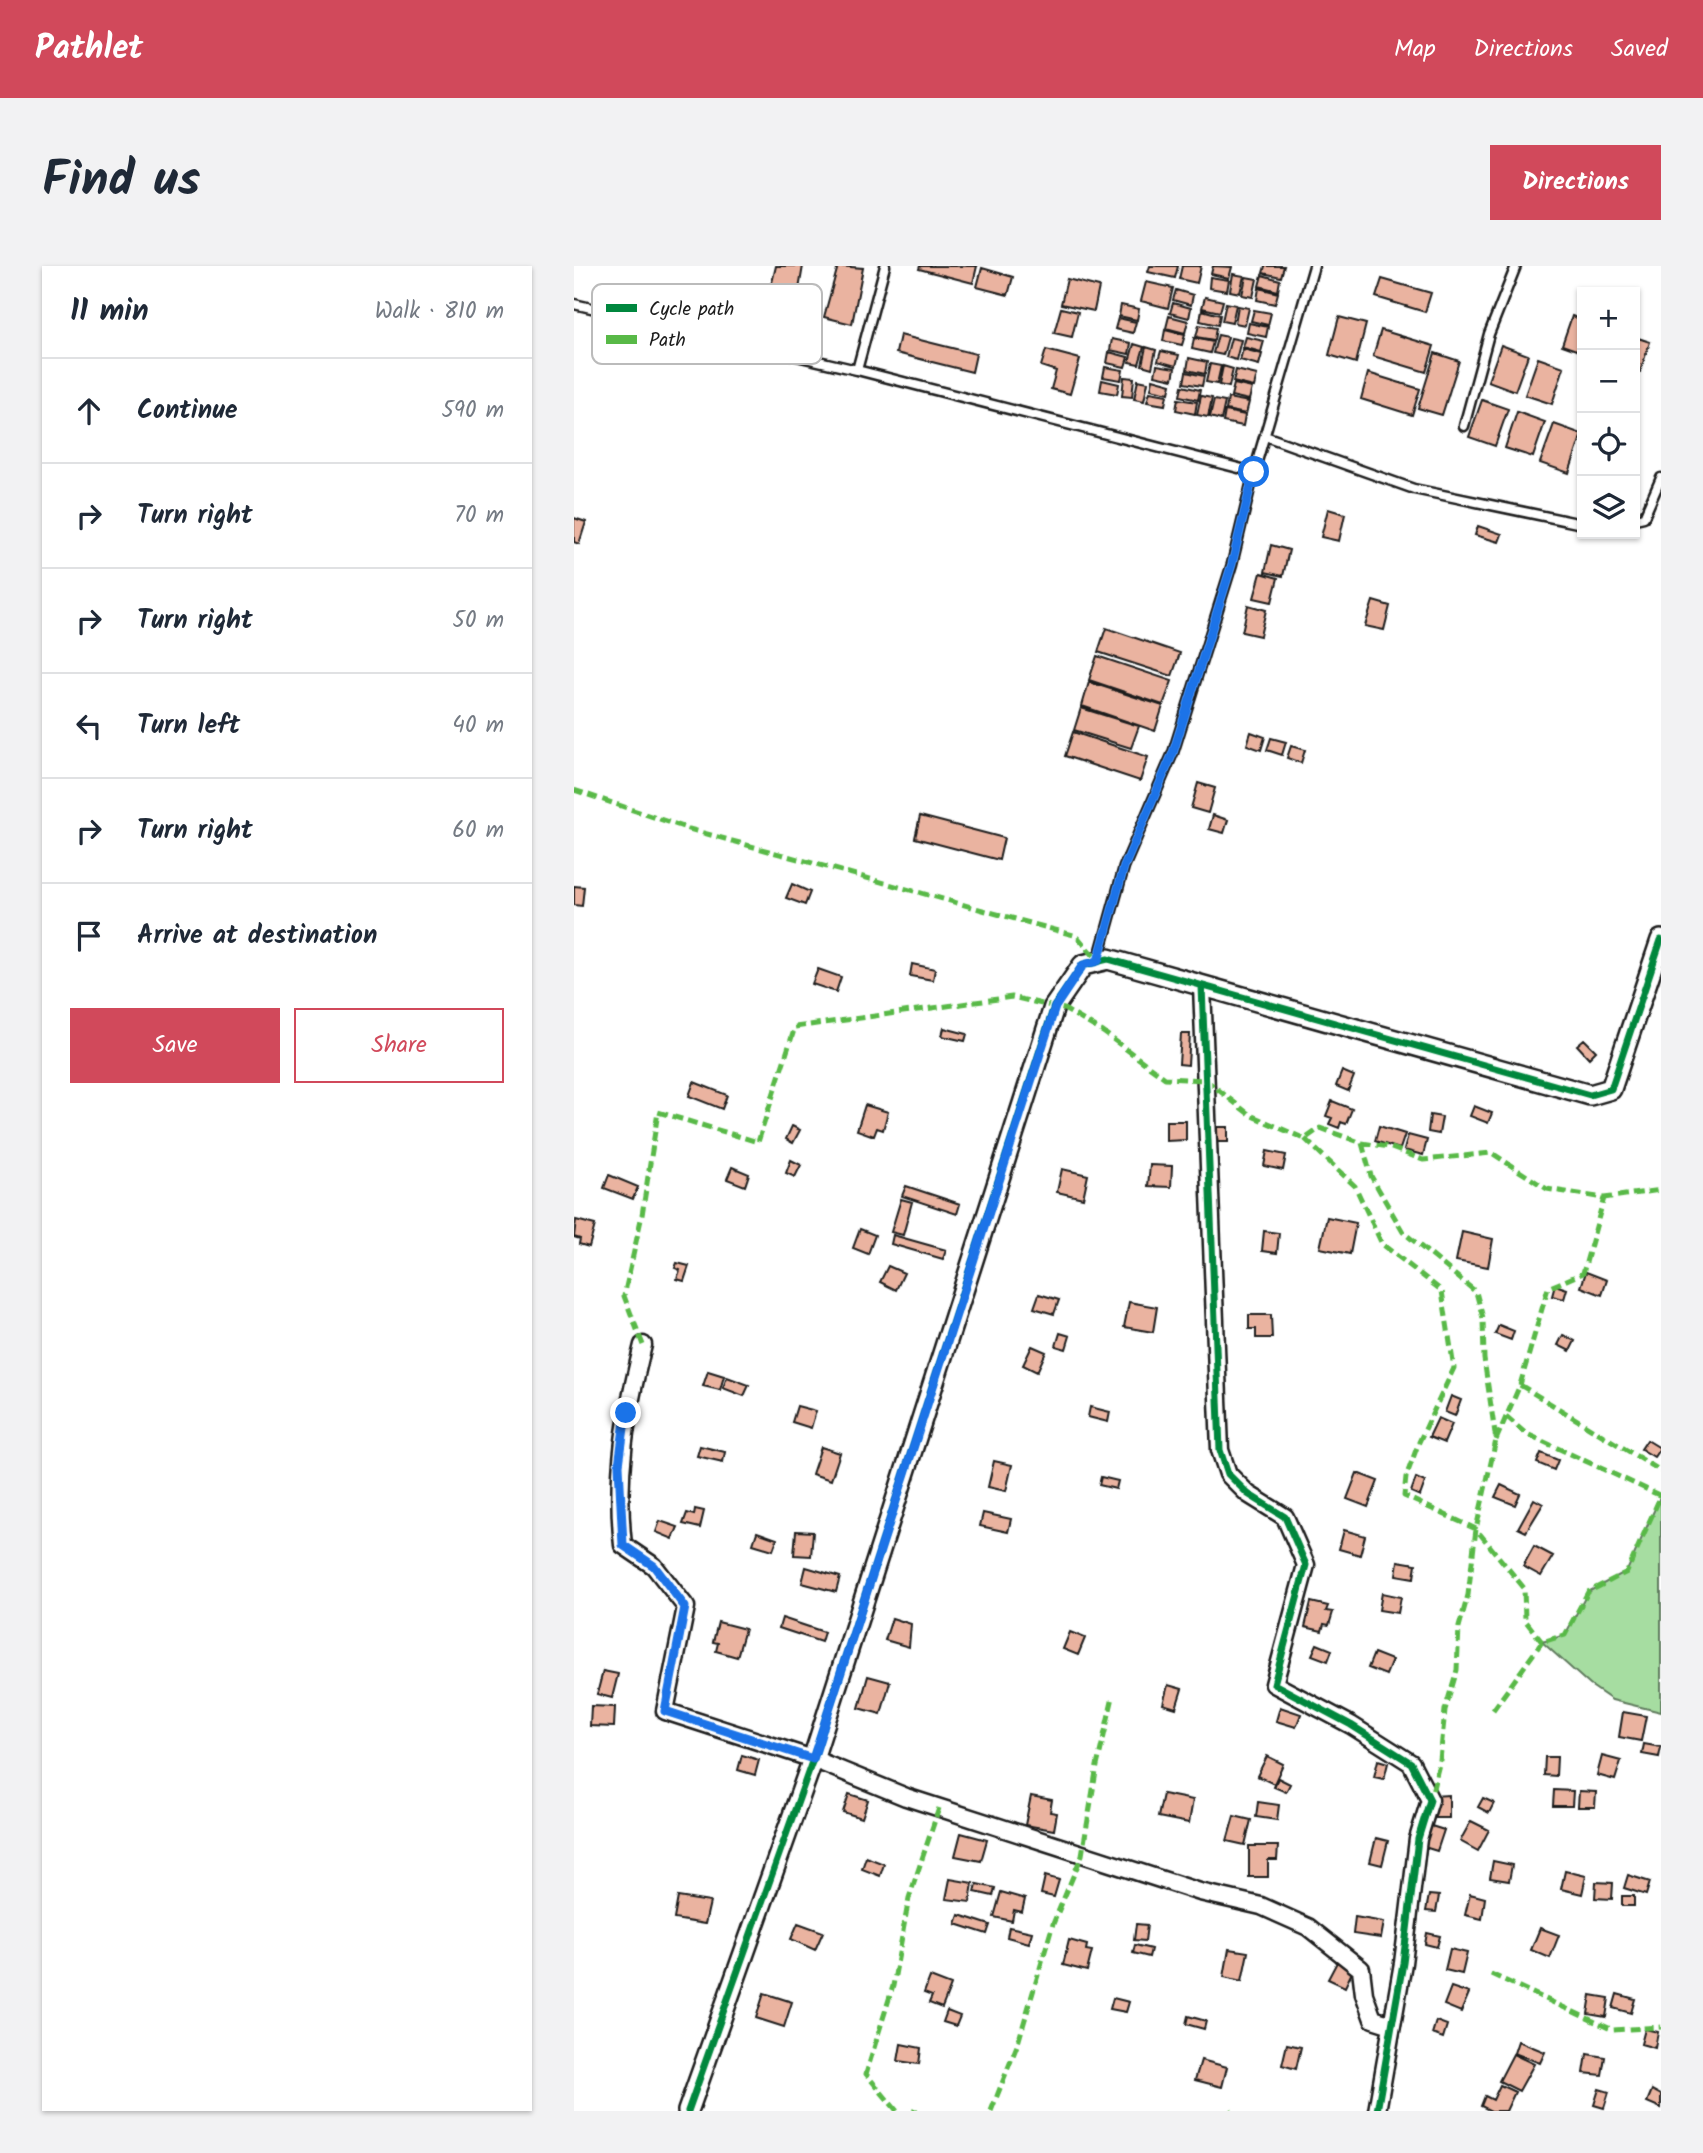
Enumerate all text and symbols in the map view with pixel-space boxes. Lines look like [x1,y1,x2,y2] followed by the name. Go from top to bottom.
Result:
[35,23,143,76] text: Pathlet
[1394,30,1436,69] text: Map
[1474,30,1573,69] text: Directions
[1611,30,1668,69] text: Saved
[42,143,200,221] text: Find us
[1490,145,1661,220] button: Directions
[592,284,822,364] legend
[1577,287,1640,539] map controls
[1577,287,1640,350] button: +
[70,288,149,336] text: 11 min
[375,294,504,330] text: Walk · 810 m
[649,295,734,325] text: Cycle path
[649,326,686,356] text: Path
[1577,350,1640,413] button: −
[137,390,238,432] text: Continue
[70,392,108,430] icon: ahead
[441,393,504,429] text: 590 m
[1577,413,1640,476] button: locate
[1238,456,1269,487] route start
[1577,476,1640,539] button: layers
[137,495,253,537] text: Turn right
[70,497,108,535] icon: right
[454,498,504,534] text: 70 m
[137,600,253,642] text: Turn right
[70,602,108,640] icon: right
[453,603,504,639] text: 50 m
[137,705,240,747] text: Turn left
[70,707,108,745] icon: left
[452,708,504,744] text: 40 m
[137,810,253,852] text: Turn right
[70,812,108,850] icon: right
[452,813,504,849] text: 60 m
[137,915,377,957] text: Arrive at destination
[70,917,108,955] icon: arrive
[70,1008,280,1083] button: Save
[294,1008,504,1083] button: Share
[610,1397,641,1428] route end

